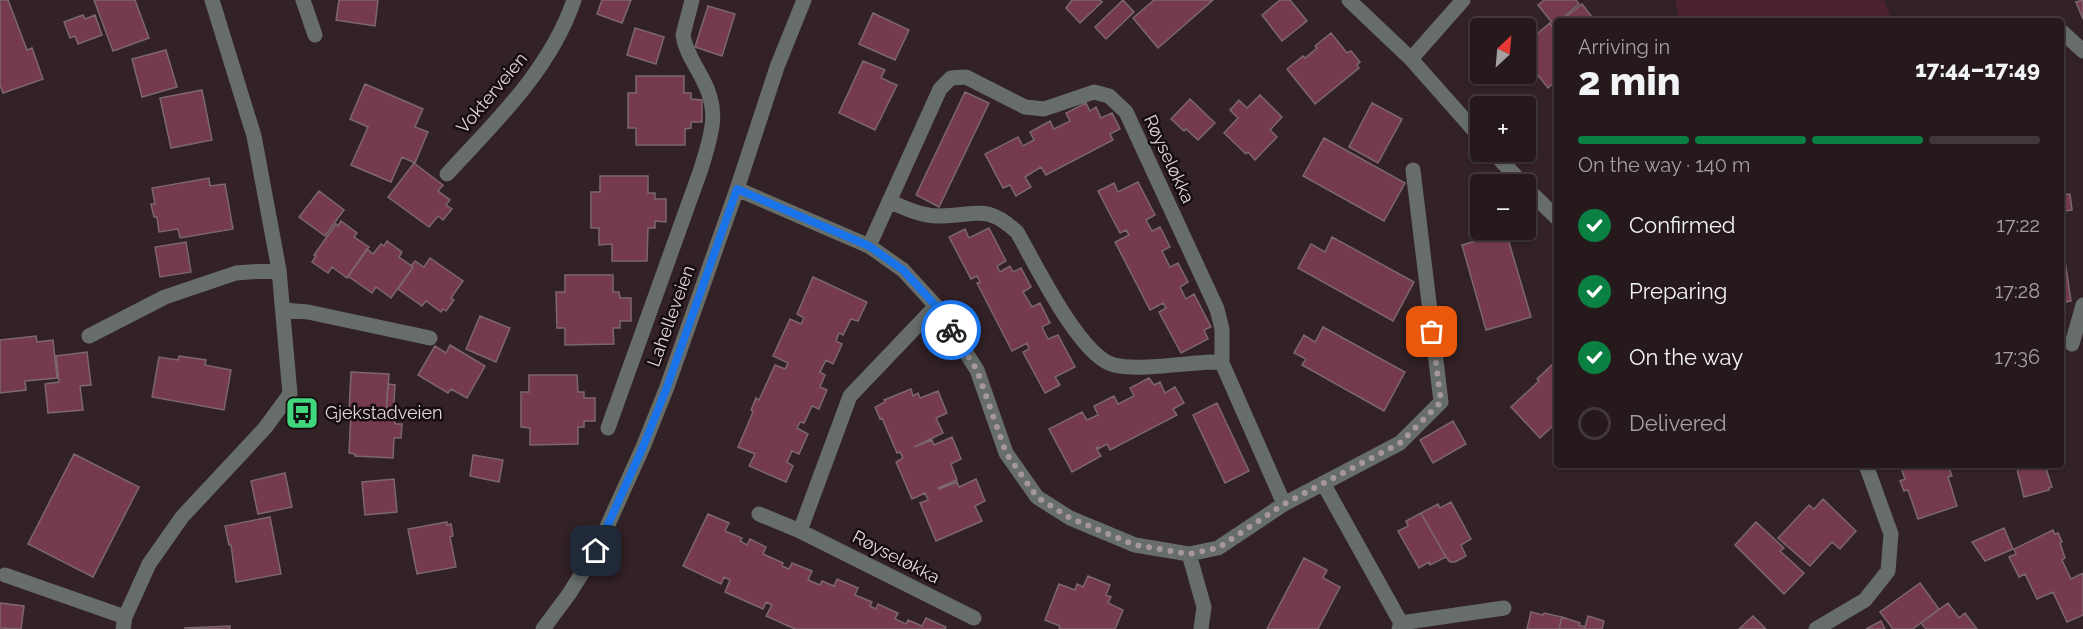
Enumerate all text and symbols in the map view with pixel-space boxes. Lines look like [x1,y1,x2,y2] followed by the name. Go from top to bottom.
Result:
[1470,18,1536,84] north arrow
[1470,18,1536,240] map controls
[1578,35,1670,59] text: Arriving in
[452,48,531,137] street label: Vokterveien
[1915,56,2040,82] text: 17:44–17:49
[1578,58,1681,104] text: 2 min
[1470,96,1536,162] button: +
[1140,111,1199,206] street label: Røyseløkka
[1578,153,1750,177] text: On the way · 140 m
[1470,174,1536,240] button: −
[1578,209,1611,242] icon: check
[1629,212,1736,238] text: Confirmed
[1996,213,2040,237] text: 17:22
[642,262,699,369] street label: Lahelleveien
[1578,275,1611,308] icon: check
[1629,278,1727,304] text: Preparing
[1995,279,2040,303] text: 17:28
[921,300,981,360] courier
[1406,306,1457,357] pin
[935,314,968,347] icon: bike
[1415,315,1448,348] icon: bag
[1578,341,1611,374] icon: check
[1629,344,1743,370] text: On the way
[1994,345,2040,369] text: 17:36
[284,395,320,431] bus stop icon: Gjekstadveien
[325,402,443,423] place label: Gjekstadveien
[1629,410,1727,436] text: Delivered
[570,525,621,576] pin
[849,526,943,587] street label: Røyseløkka
[579,534,612,567] icon: home

